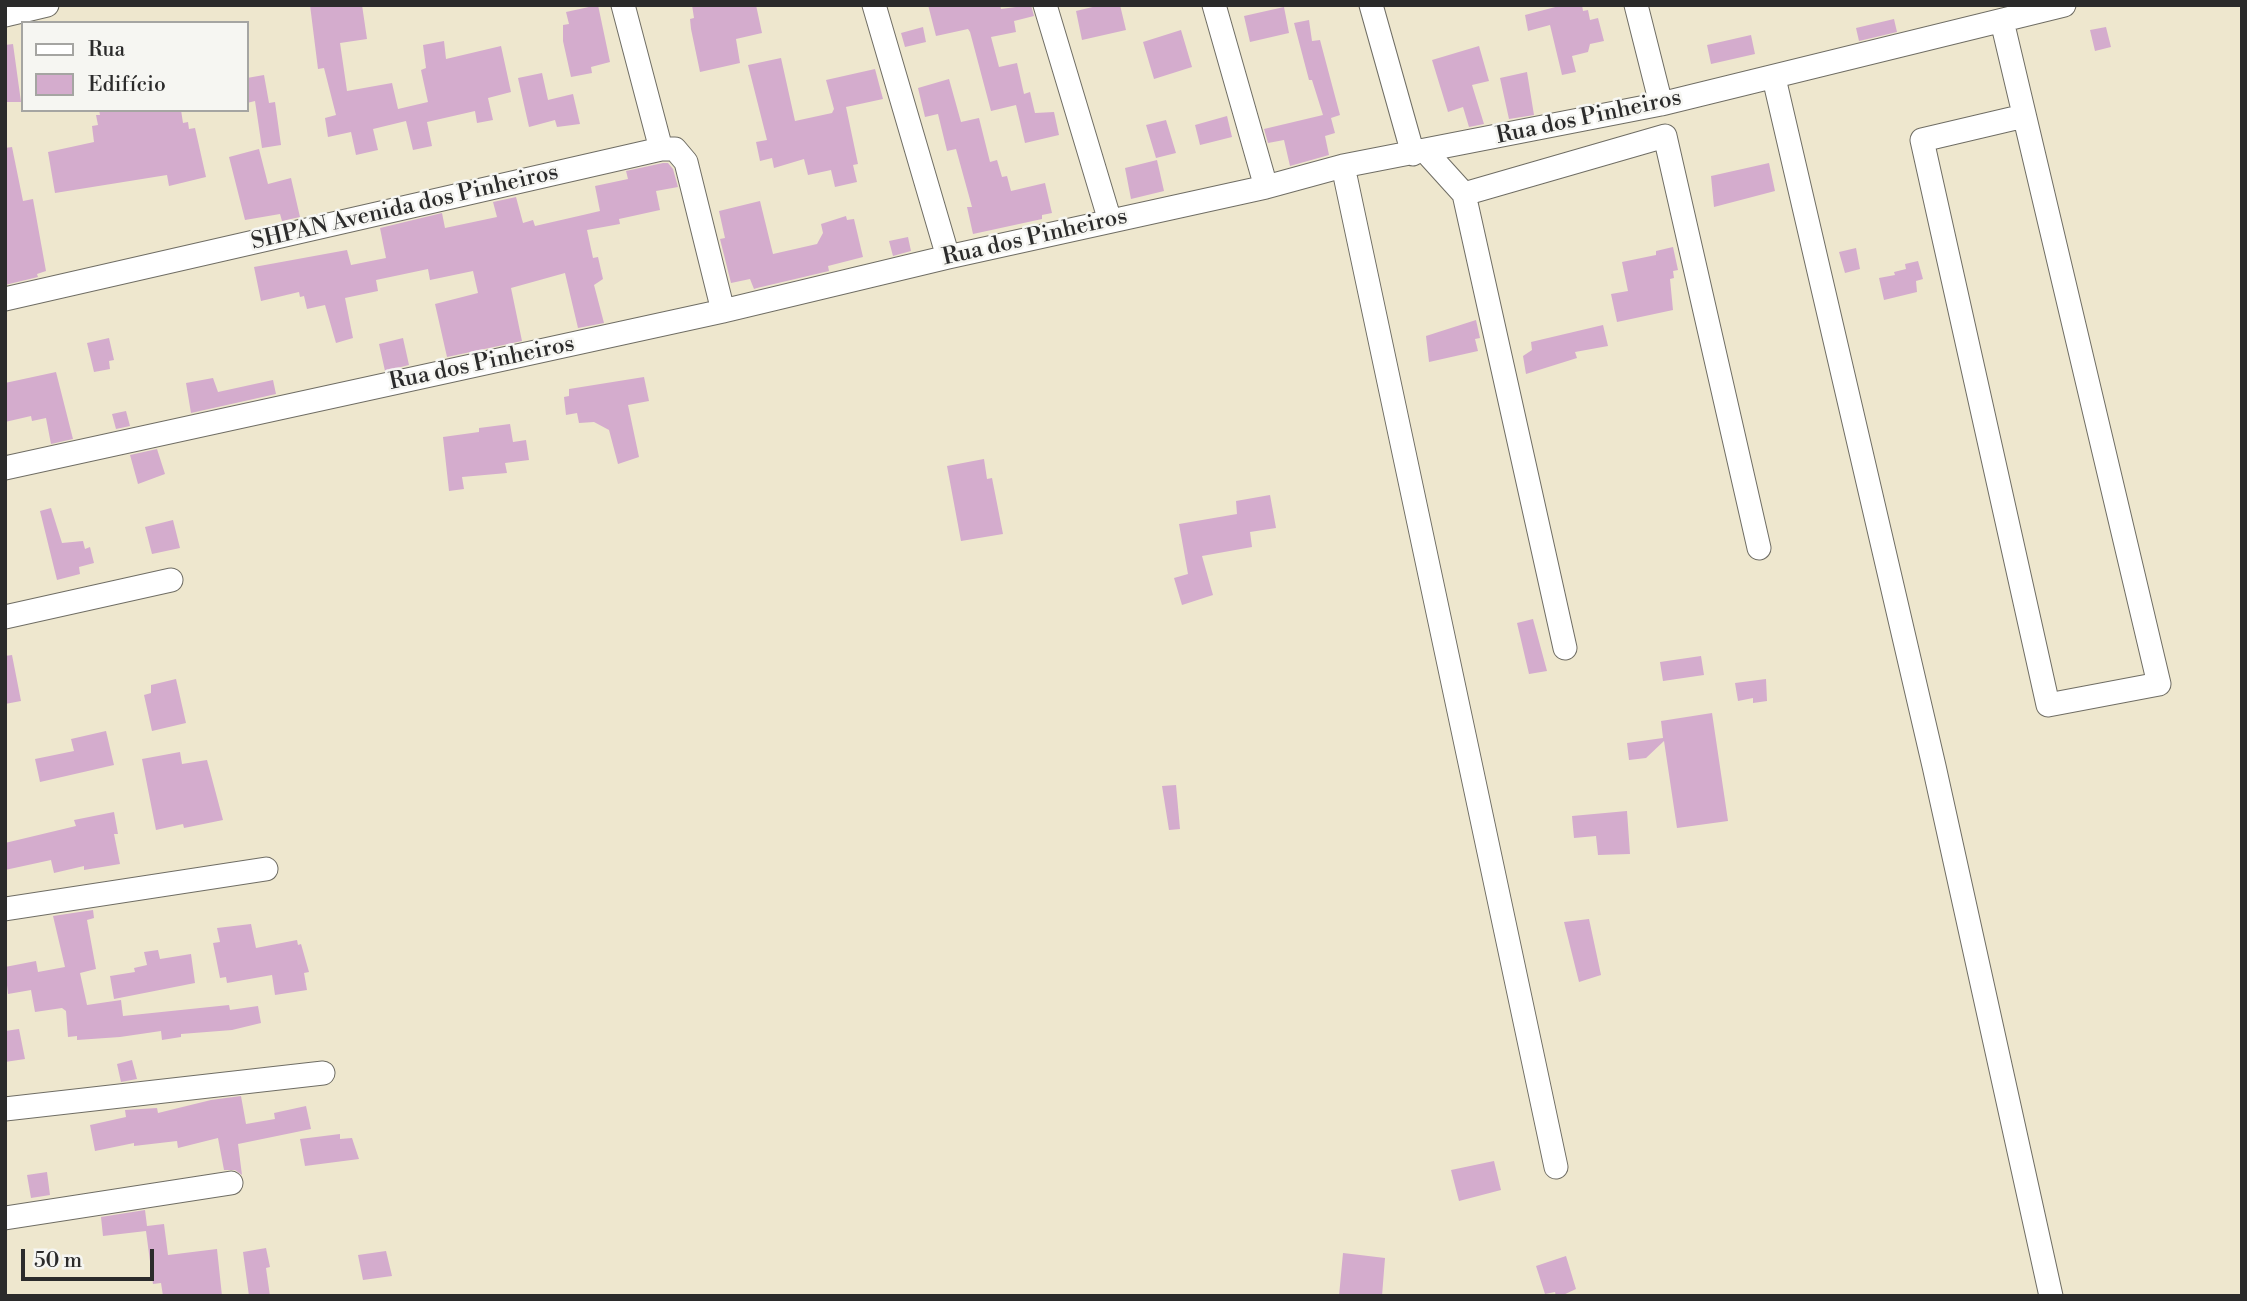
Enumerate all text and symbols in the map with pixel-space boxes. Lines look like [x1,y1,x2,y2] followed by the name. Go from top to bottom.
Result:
[21,21,248,112] legend
[88,37,125,63] text: Rua
[88,72,166,98] text: Edifício
[1494,85,1684,151] street label: Rua dos Pinheiros
[249,159,561,257] street label: SHPAN Avenida dos Pinheiros
[940,203,1130,273] street label: Rua dos Pinheiros
[387,331,577,397] street label: Rua dos Pinheiros
[24,1234,158,1278] scale bar
[34,1248,82,1274] text: 50 m

